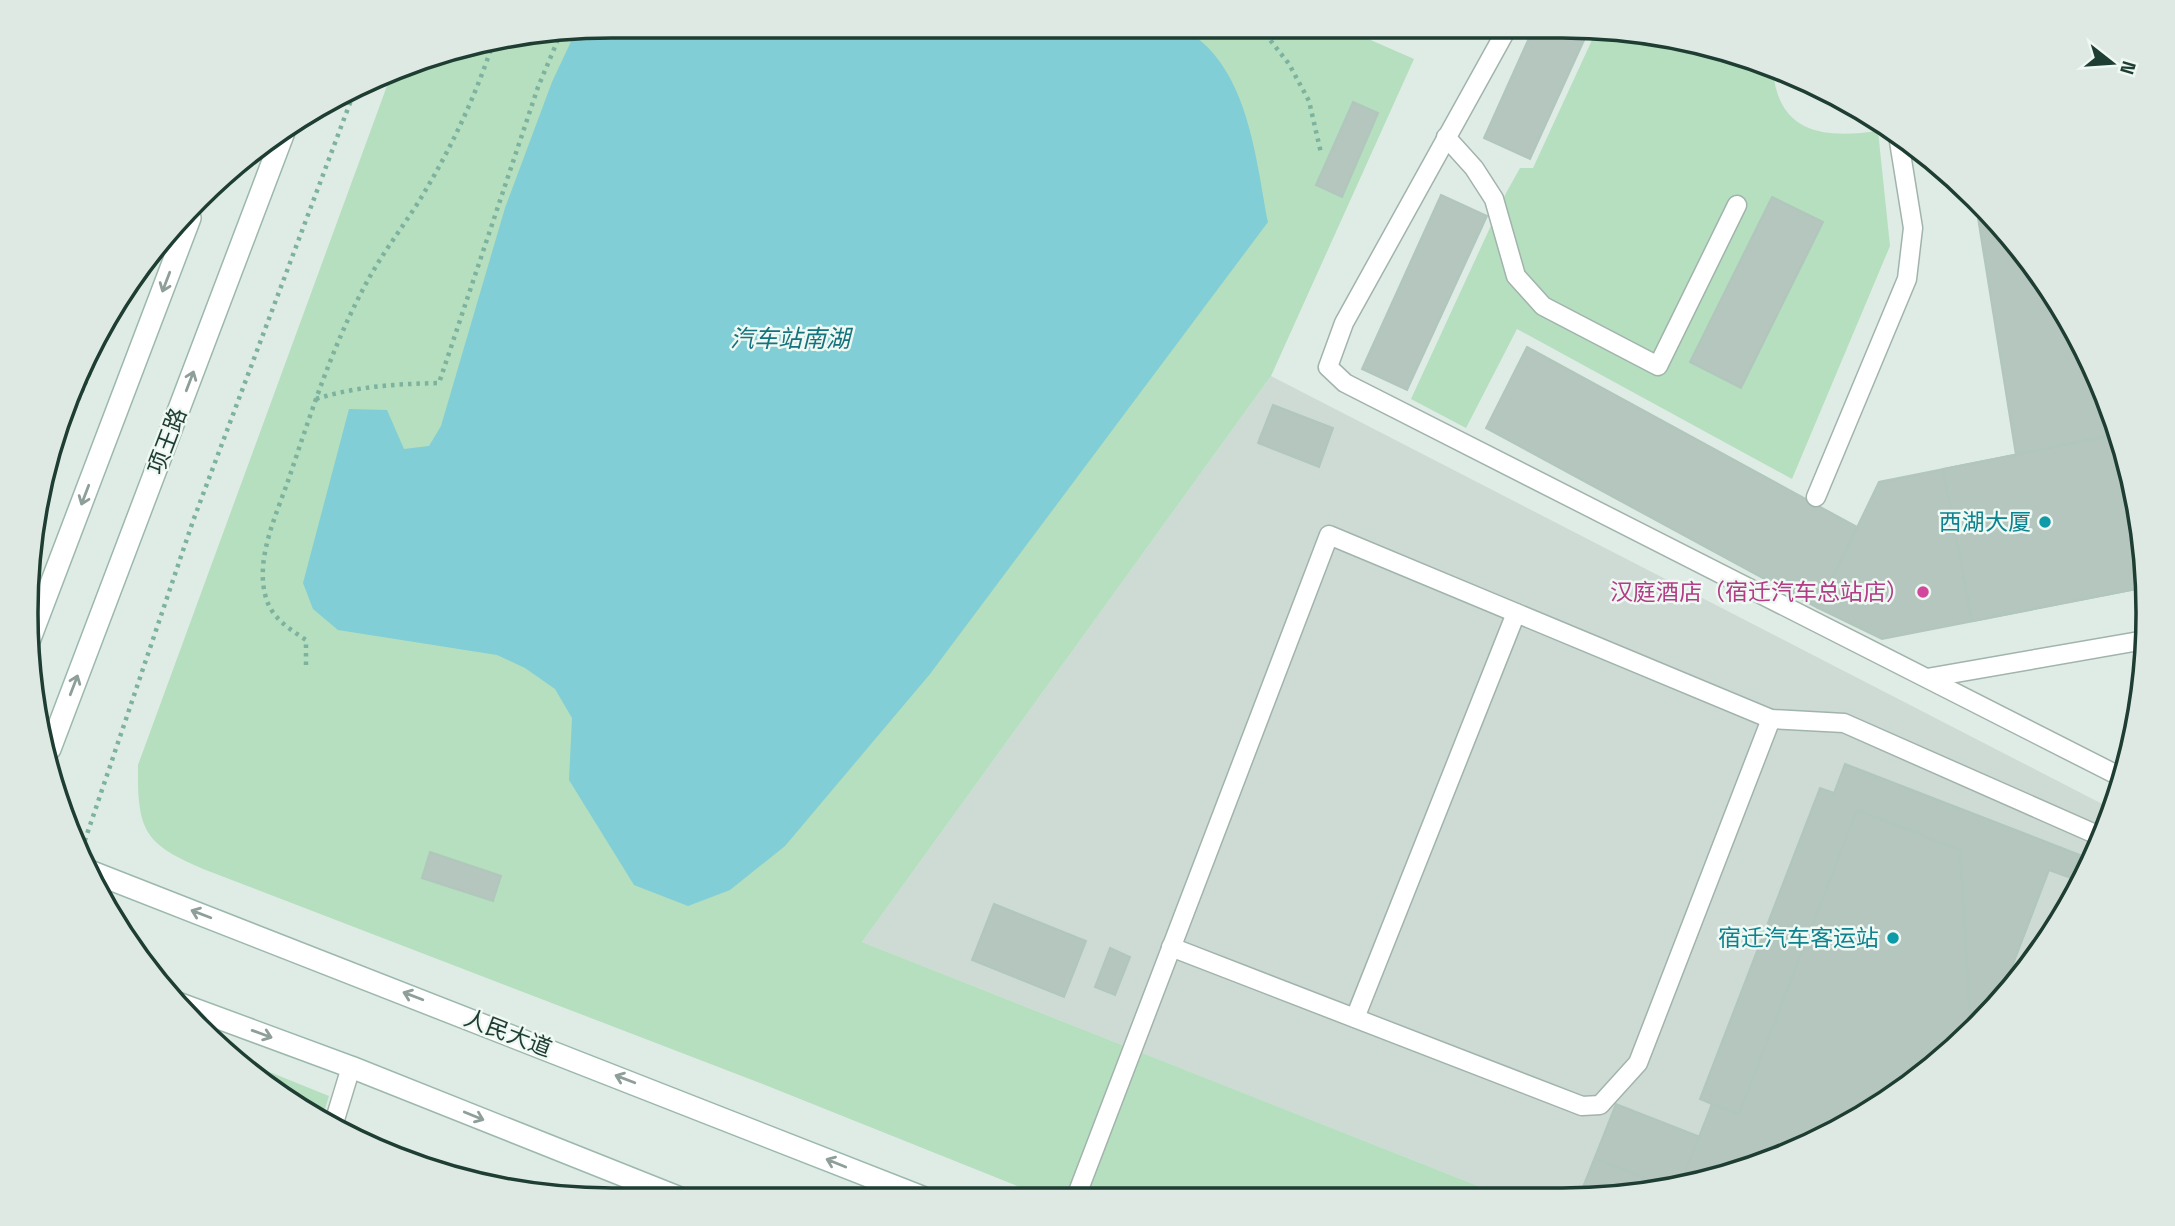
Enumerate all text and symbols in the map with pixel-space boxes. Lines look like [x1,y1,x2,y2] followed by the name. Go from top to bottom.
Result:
[2077,28,2147,98] north arrow
[2114,58,2142,78] text: N
[158,270,171,292] one-way arrow
[730,323,854,354] water label: 汽车站南湖
[185,370,197,392] one-way arrow
[141,403,193,479] street label: 项王路
[78,483,91,505] one-way arrow
[1939,507,2031,537] place label: 西湖大厦
[2037,514,2053,530] marker: 西湖大厦
[1610,577,1909,607] place label: 汉庭酒店（宿迁汽车总站店）
[1915,584,1931,600] marker: 汉庭酒店（宿迁汽车总站店）
[69,675,82,696] one-way arrow
[190,907,212,920] one-way arrow
[1718,923,1879,953] place label: 宿迁汽车客运站
[1885,930,1901,946] marker: 宿迁汽车客运站
[402,989,424,1002] one-way arrow
[460,1003,556,1063] street label: 人民大道
[251,1029,273,1042] one-way arrow
[614,1071,636,1084] one-way arrow
[463,1111,485,1124] one-way arrow
[826,1155,848,1168] one-way arrow

